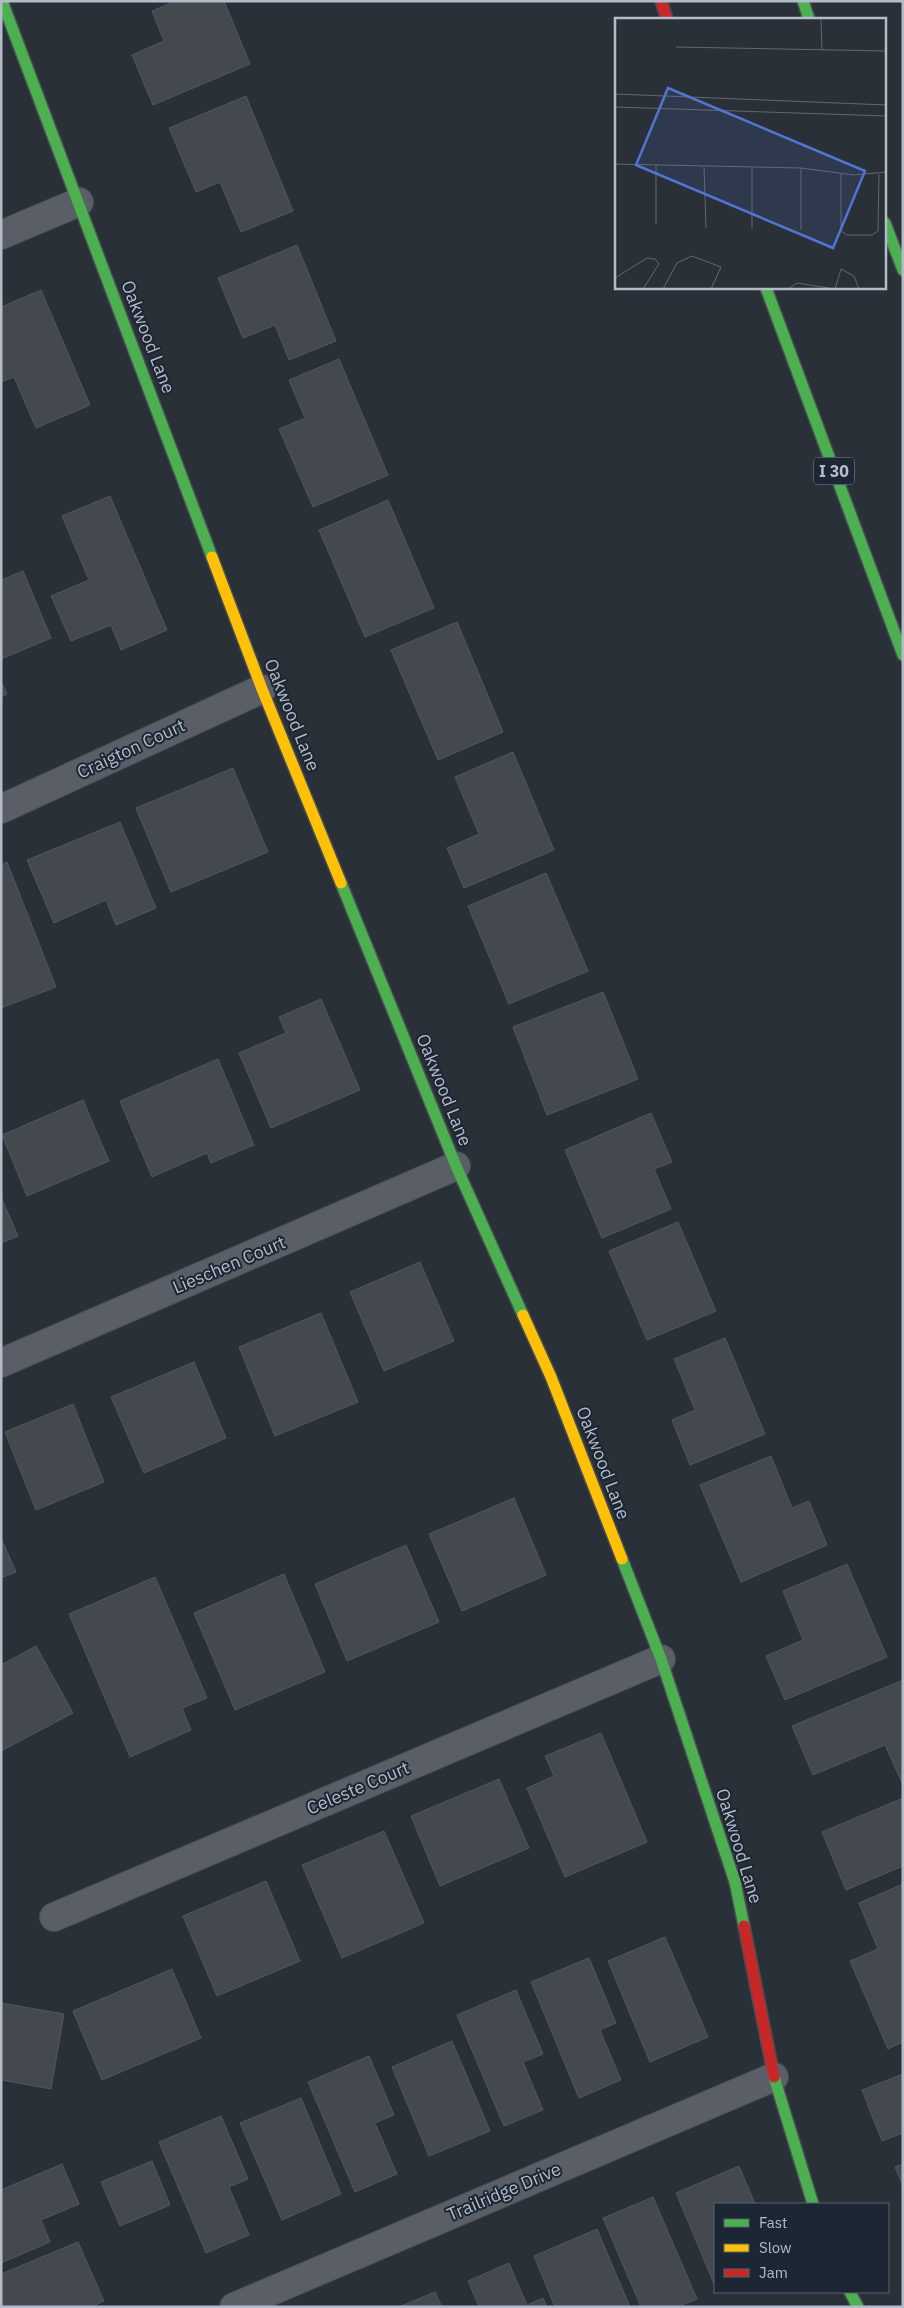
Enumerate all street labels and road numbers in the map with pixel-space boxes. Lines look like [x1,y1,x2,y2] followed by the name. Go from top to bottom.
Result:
[116,277,181,397] street label: Oakwood Lane
[814,458,854,484] road number: I 30
[259,655,325,774] street label: Oakwood Lane
[73,713,188,784] street label: Craigton Court
[411,1030,477,1149] street label: Oakwood Lane
[169,1230,289,1299] street label: Lieschen Court
[571,1403,636,1523] street label: Oakwood Lane
[303,1756,413,1819] street label: Celeste Court
[711,1786,768,1906] street label: Oakwood Lane
[443,2157,564,2226] street label: Trailridge Drive

